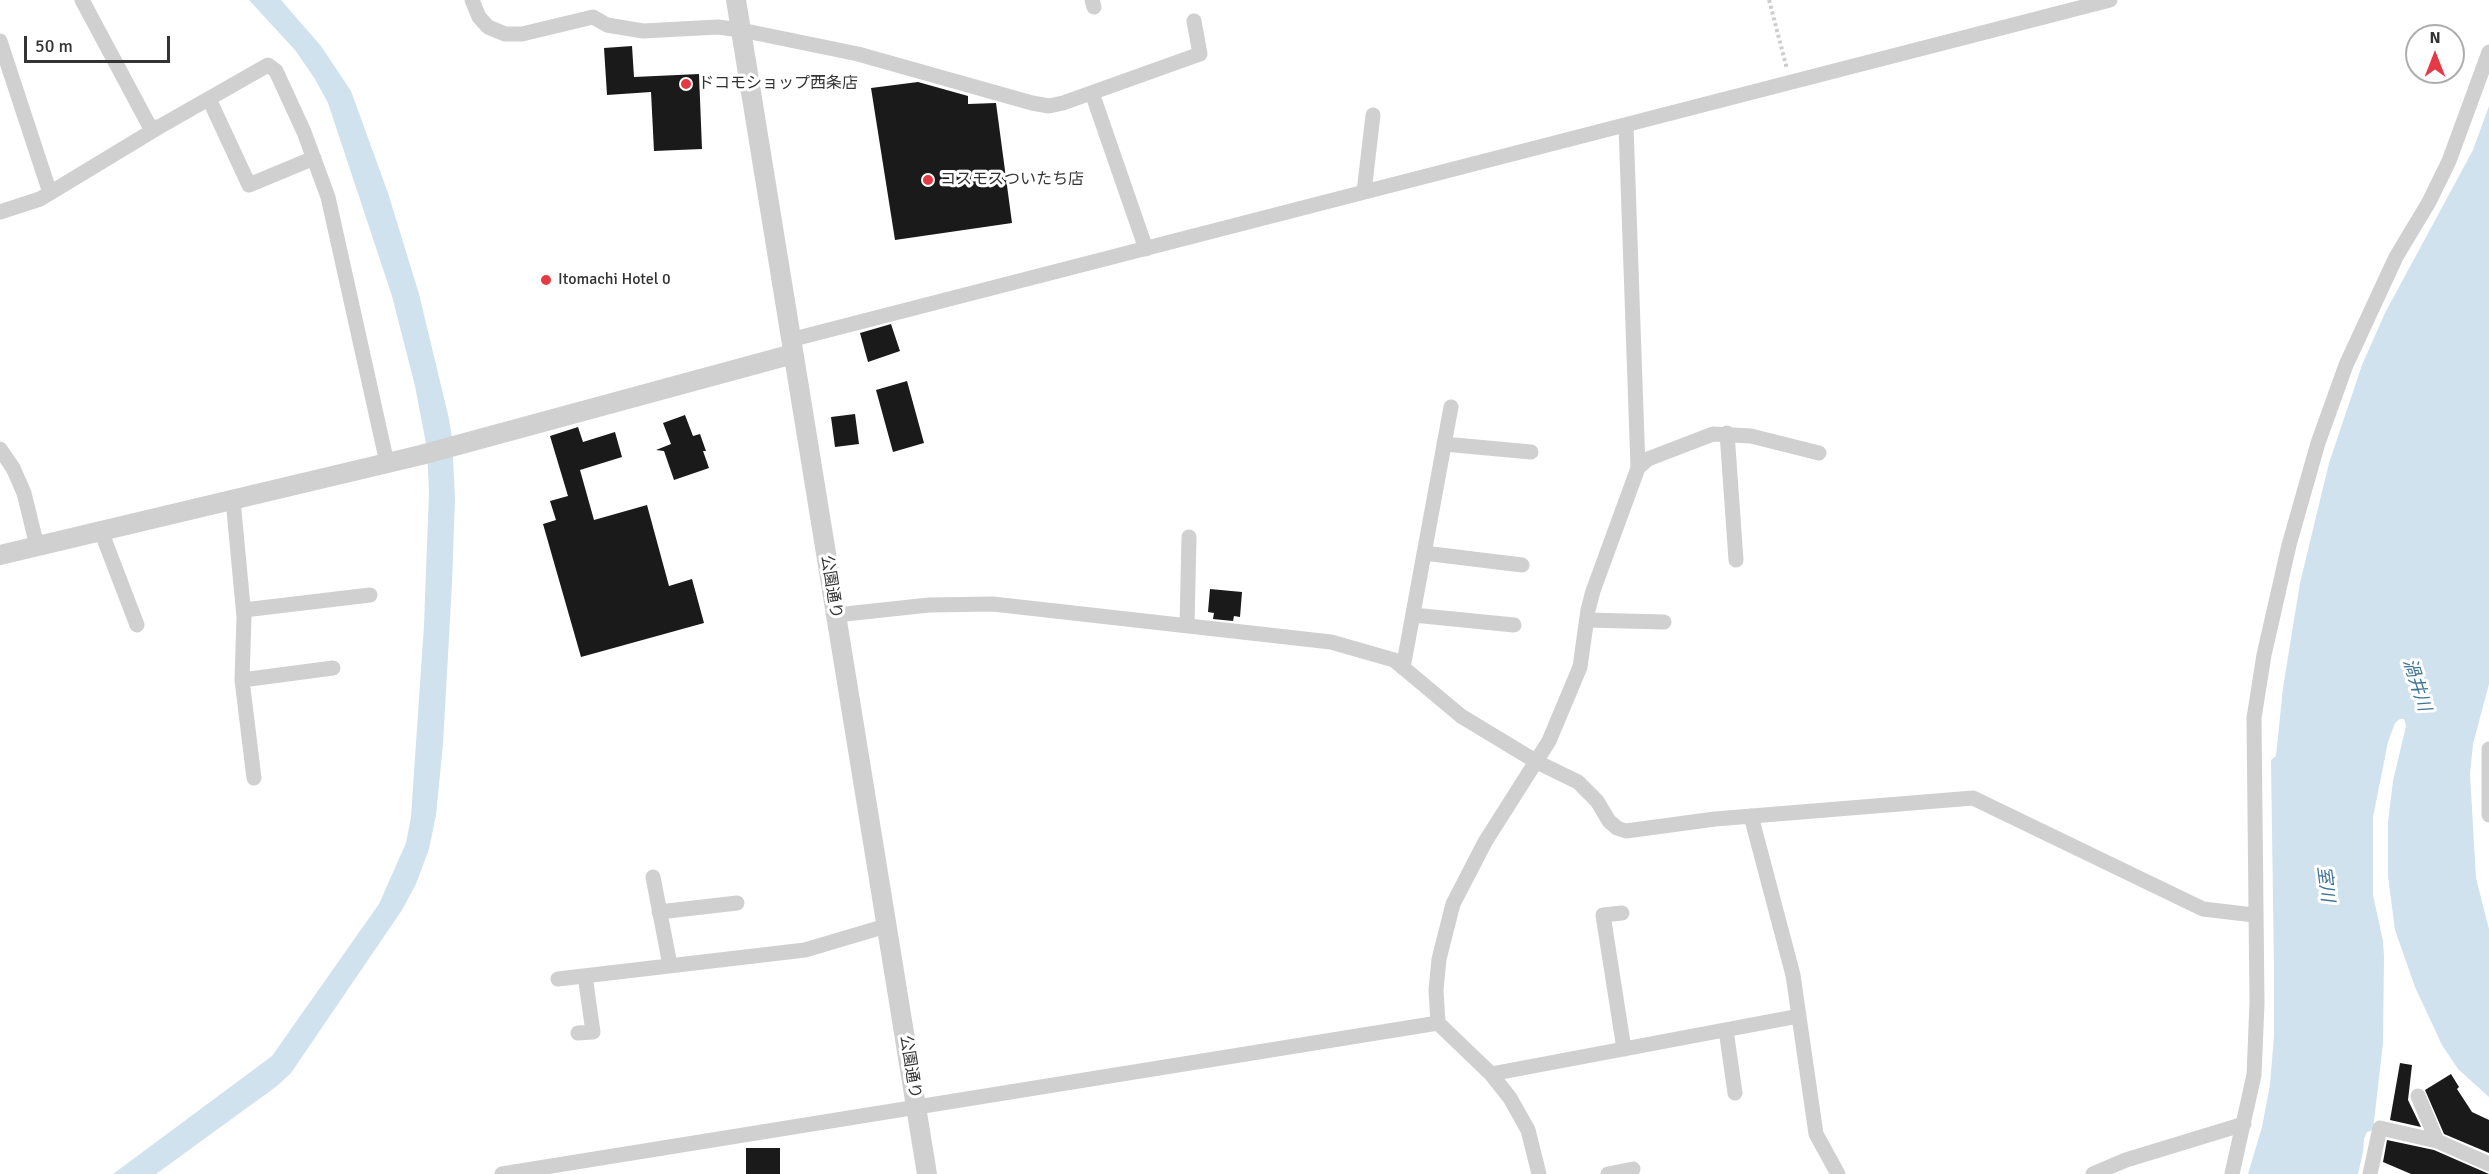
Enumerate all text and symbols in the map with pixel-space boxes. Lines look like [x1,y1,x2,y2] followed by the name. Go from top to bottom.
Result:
[27,24,172,62] scale bar
[2405,24,2465,84] north arrow
[2429,28,2441,48] text: N
[35,35,73,57] text: 50 m
[698,74,858,94] place label: ドコモショップ西条店
[679,77,693,91] marker: ドコモショップ西条店
[940,170,1084,190] place label: コスモスついたち店
[921,173,935,187] marker: コスモスついたち店
[558,270,671,290] place label: Itomachi Hotel 0
[539,273,553,287] marker: Itomachi Hotel 0
[817,554,845,620] street label: 公園通り
[2397,656,2435,714] water label: 渦井川
[2312,865,2338,903] water label: 室川
[896,1034,924,1100] street label: 公園通り

